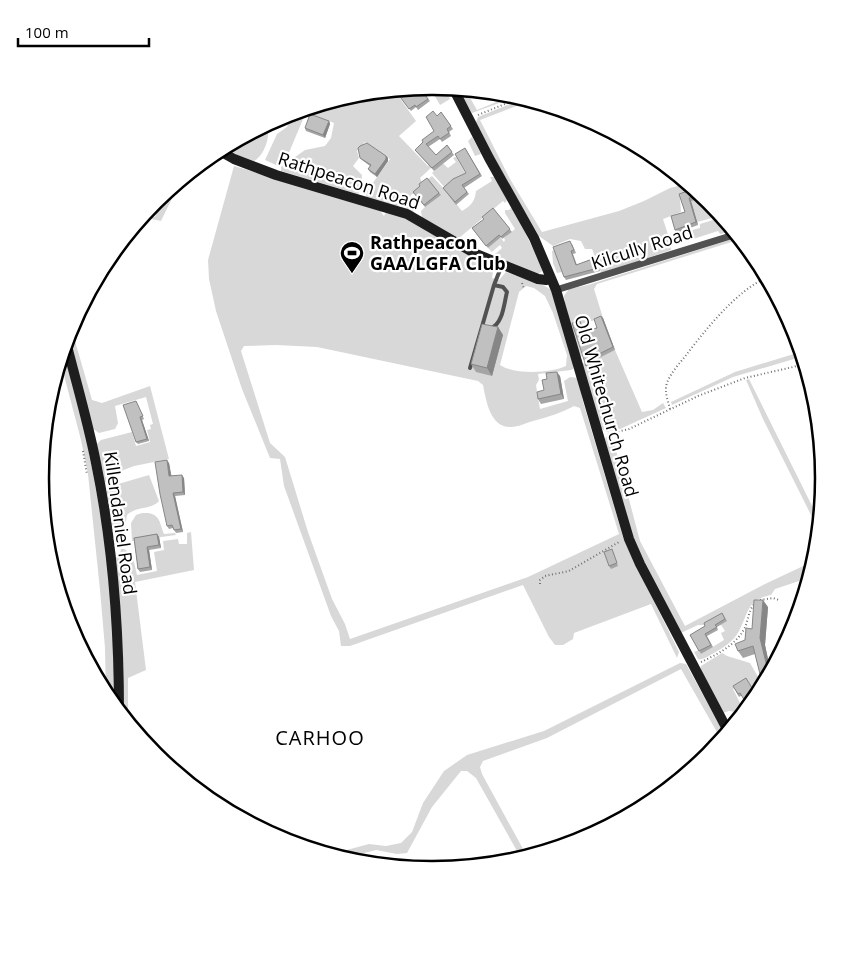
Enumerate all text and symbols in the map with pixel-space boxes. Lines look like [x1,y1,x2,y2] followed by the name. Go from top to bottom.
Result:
[18,15,149,47] scale bar
[25,22,69,42] text: 100 m
[275,146,423,214] street label: Rathpeacon Road
[588,219,696,275] street label: Kilcully Road
[370,230,506,275] place label: Rathpeacon GAA/LGFA Club
[339,240,365,274] sports icon: Rathpeacon GAA/LGFA Club
[569,312,644,500] street label: Old Whitechurch Road
[99,450,143,596] street label: Killendaniel Road
[275,724,365,751] district label: CARHOO

